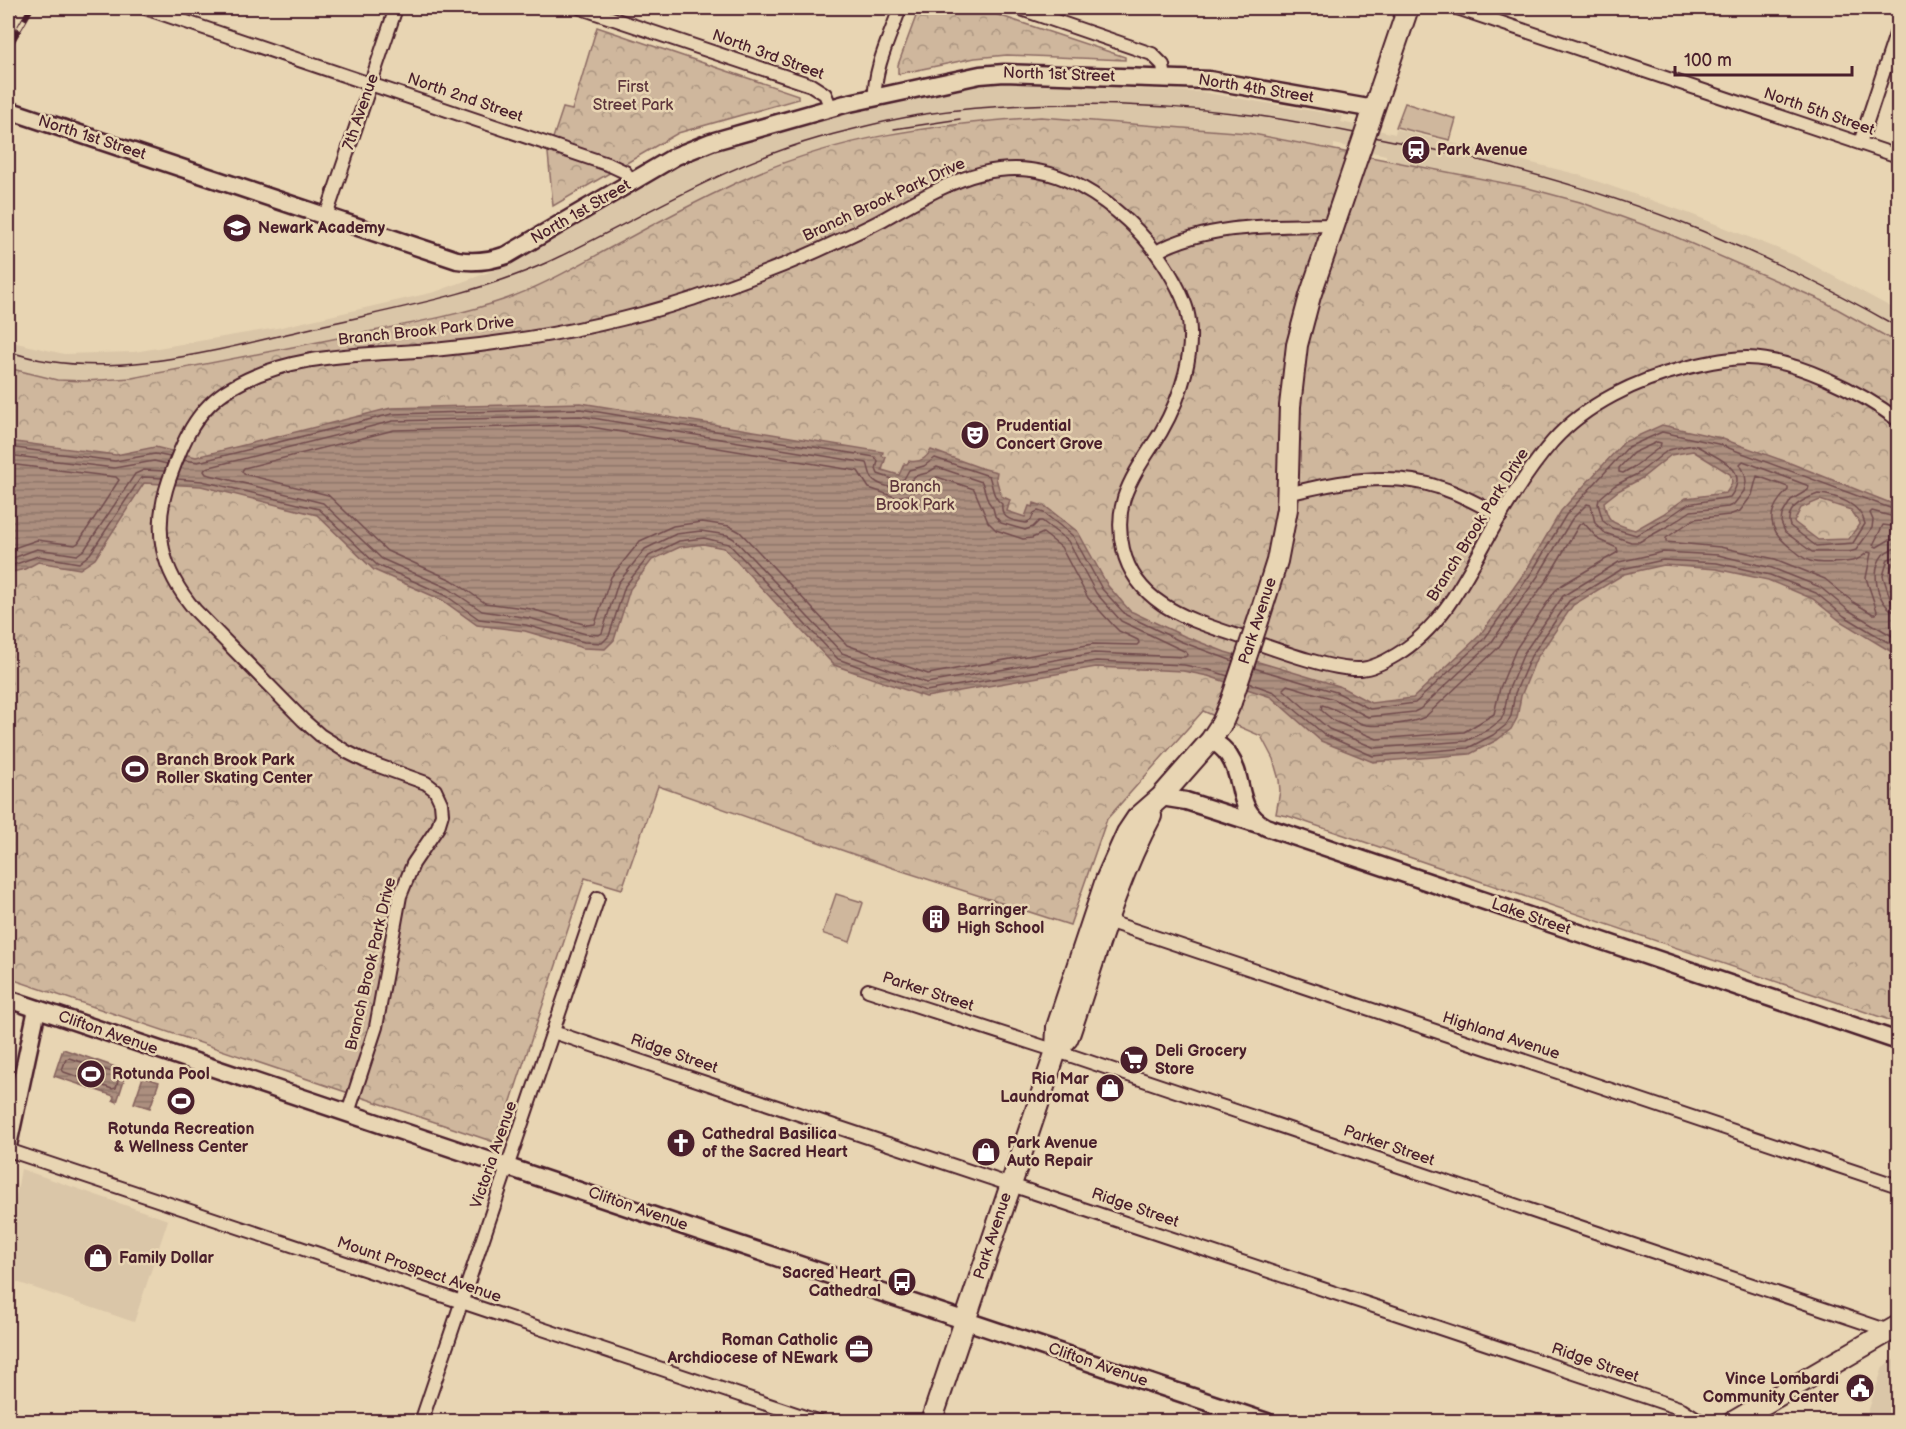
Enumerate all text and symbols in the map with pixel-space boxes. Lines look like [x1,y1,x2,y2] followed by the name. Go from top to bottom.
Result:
[710,26,827,84] street label: North 3rd Street
[1675,39,1852,77] scale bar
[1684,50,1732,71] text: 100 m
[1003,64,1115,86] street label: North 1st Street
[405,69,525,127] street label: North 2nd Street
[1197,70,1315,108] street label: North 4th Street
[339,71,383,153] street label: 7th Avenue
[593,78,673,115] park label: First Street Park
[1761,84,1877,140] street label: North 5th Street
[36,112,148,164] street label: North 1st Street
[1400,134,1432,166] station icon: Park Avenue
[1437,141,1527,160] place label: Park Avenue
[800,154,969,246] street label: Branch Brook Park Drive
[528,176,634,248] street label: North 1st Street
[221,212,253,244] school or university icon: Newark Academy
[258,219,386,238] place label: Newark Academy
[337,312,515,350] street label: Branch Brook Park Drive
[996,417,1103,454] place label: Prudential Concert Grove
[959,419,991,451] theatre icon: Prudential Concert Grove
[1423,444,1533,605] street label: Branch Brook Park Drive
[876,478,955,515] park label: Branch Brook Park
[1235,575,1281,667] street label: Park Avenue
[156,751,313,788] place label: Branch Brook Park Roller Skating Center
[119,753,151,785] sports icon: Branch Brook Park Roller Skating Center
[342,875,400,1052] street label: Branch Brook Park Drive
[1489,895,1573,939] street label: Lake Street
[957,901,1044,938] place label: Barringer High School
[920,903,952,935] building icon: Barringer High School
[880,968,976,1016] street label: Parker Street
[56,1007,161,1059] street label: Clifton Avenue
[1440,1008,1563,1064] street label: Highland Avenue
[628,1030,720,1078] street label: Ridge Street
[1155,1042,1247,1079] place label: Deli Grocery Store
[1118,1044,1150,1076] supermarket icon: Deli Grocery Store
[75,1058,107,1090] sports icon: Rotunda Pool
[112,1065,210,1084] place label: Rotunda Pool
[1000,1070,1090,1107] place label: Ria Mar Laundromat
[1094,1072,1126,1104] shop icon: Ria Mar Laundromat
[165,1085,197,1117] sports icon: Rotunda Recreation & Wellness Center
[467,1098,521,1211] street label: Victoria Avenue
[108,1120,254,1157] place label: Rotunda Recreation & Wellness Center
[1341,1122,1437,1170] street label: Parker Street
[702,1125,848,1162] place label: Cathedral Basilica of the Sacred Heart
[665,1127,697,1159] church icon: Cathedral Basilica of the Sacred Heart
[1006,1134,1097,1171] place label: Park Avenue Auto Repair
[970,1136,1002,1168] shop icon: Park Avenue Auto Repair
[586,1183,691,1235] street label: Clifton Avenue
[1089,1184,1181,1232] street label: Ridge Street
[970,1190,1016,1282] street label: Park Avenue
[334,1233,504,1307] street label: Mount Prospect Avenue
[82,1242,114,1274] shop icon: Family Dollar
[119,1249,215,1268] place label: Family Dollar
[782,1264,882,1301] place label: Sacred Heart Cathedral
[886,1266,918,1298] bus stop icon: Sacred Heart Cathedral
[667,1331,839,1368] place label: Roman Catholic Archdiocese of NEwark
[843,1333,875,1365] office icon: Roman Catholic Archdiocese of NEwark
[1046,1339,1151,1391] street label: Clifton Avenue
[1549,1339,1641,1387] street label: Ridge Street
[1703,1370,1840,1407] place label: Vince Lombardi Community Center
[1844,1372,1876,1404] public building icon: Vince Lombardi Community Center

